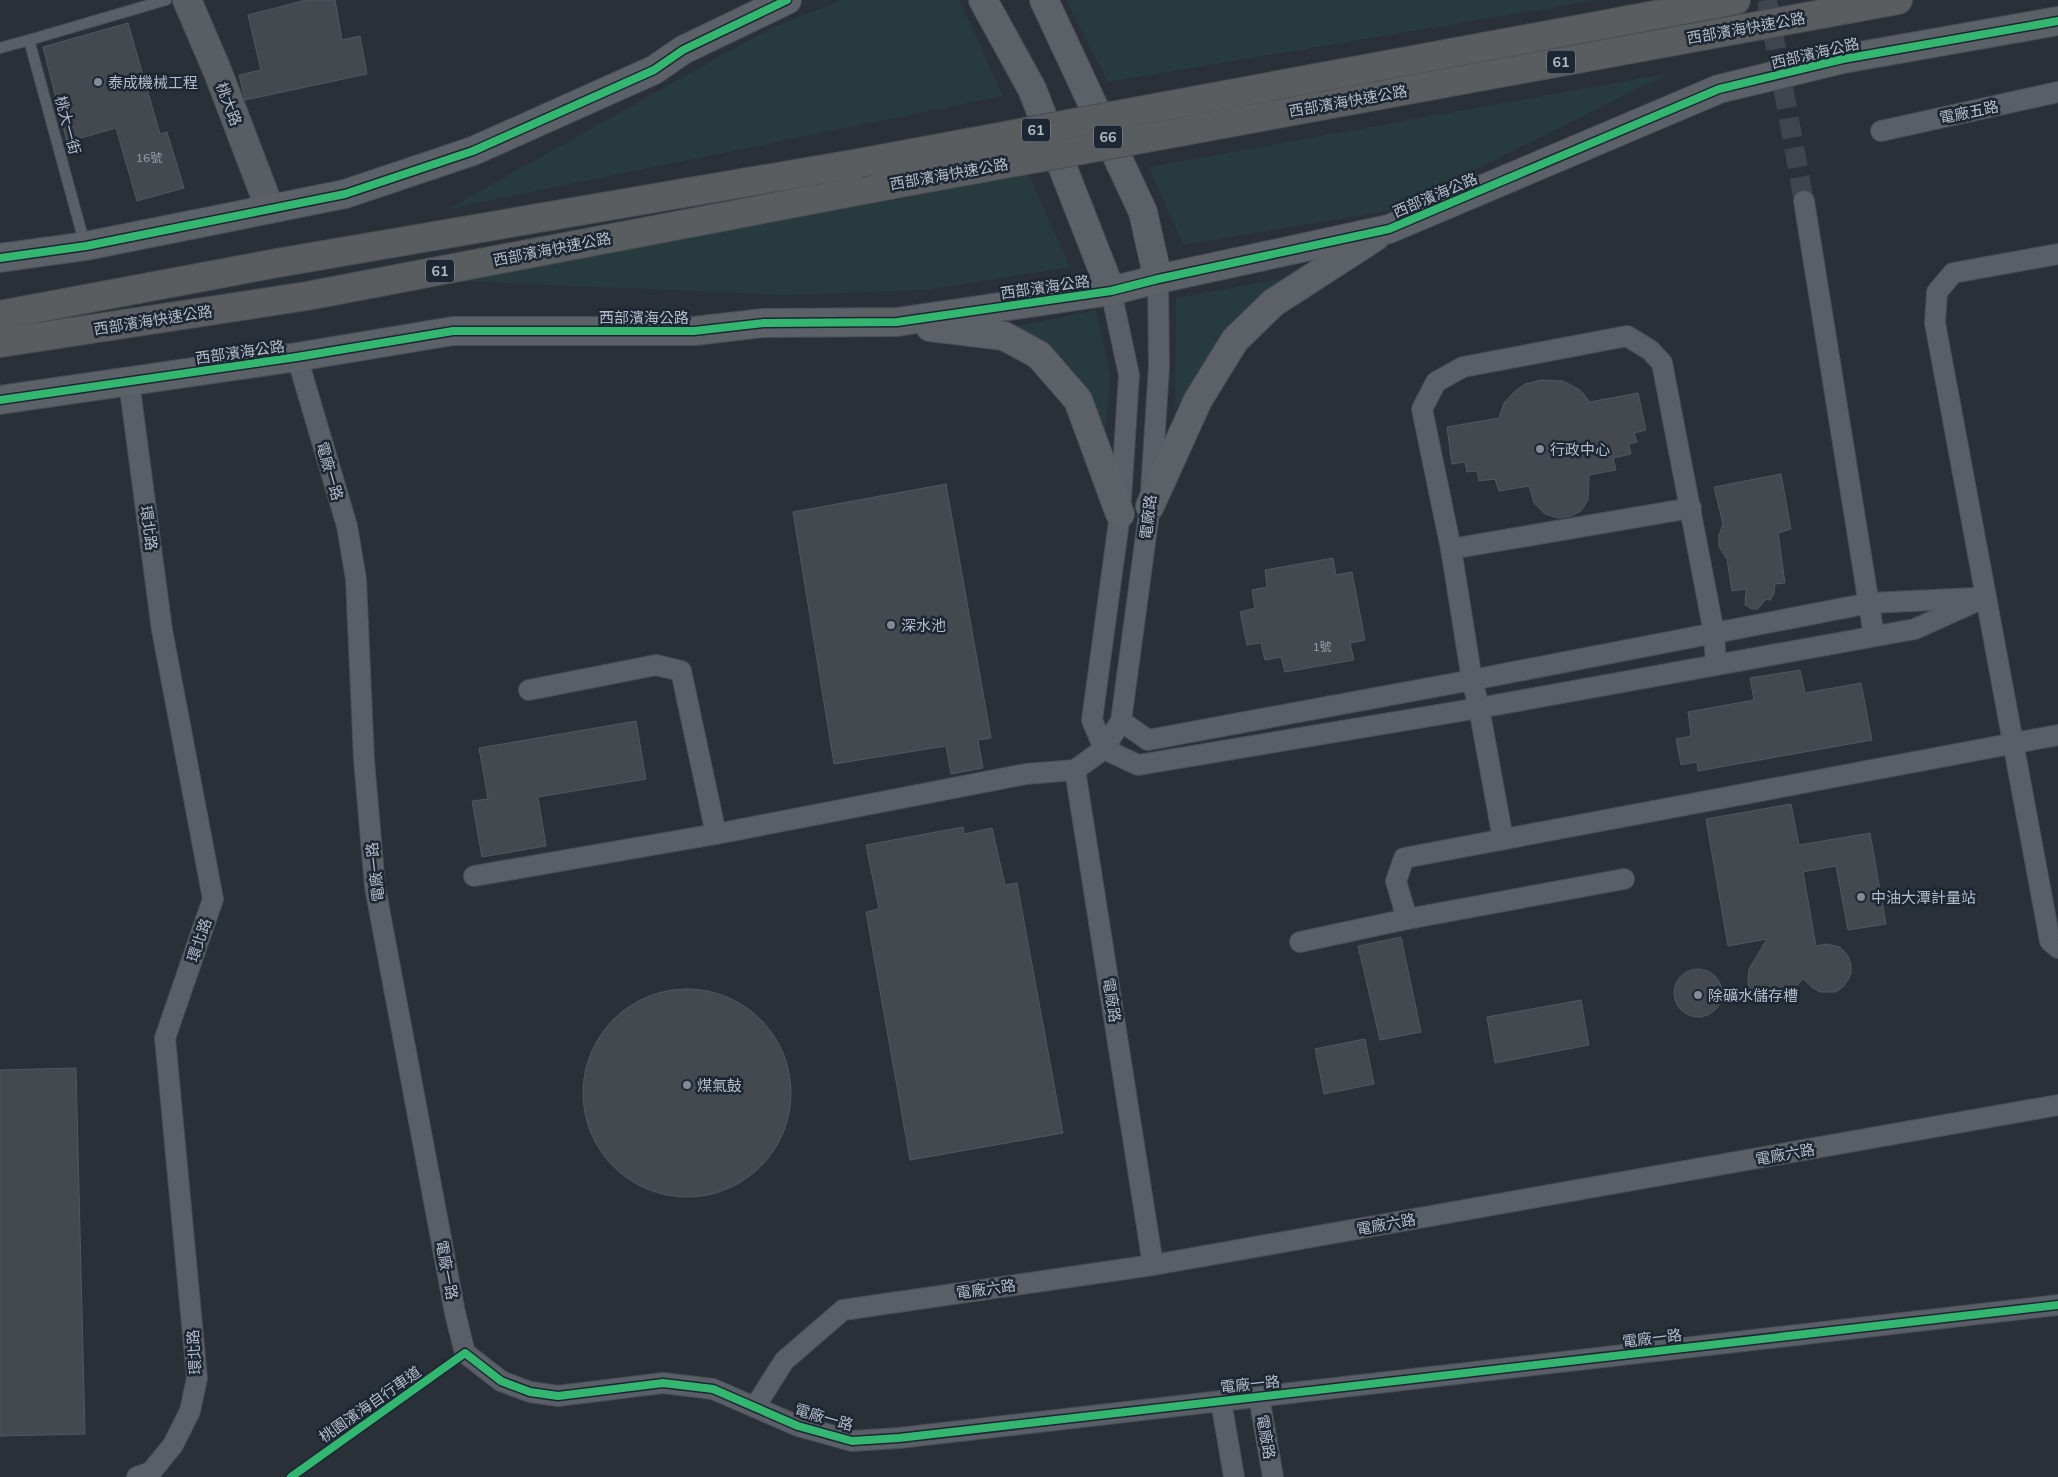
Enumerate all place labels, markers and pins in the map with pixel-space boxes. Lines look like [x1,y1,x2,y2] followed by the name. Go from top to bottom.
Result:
[108,73,198,92] place label: 泰成機械工程
[92,76,104,88] marker: 泰成機械工程
[1550,440,1610,459] place label: 行政中心
[1534,443,1546,455] marker: 行政中心
[901,616,946,635] place label: 深水池
[885,619,897,631] marker: 深水池
[1871,888,1976,907] place label: 中油大潭計量站
[1855,891,1867,903] marker: 中油大潭計量站
[1708,986,1798,1005] place label: 除礦水儲存槽
[1692,989,1704,1001] marker: 除礦水儲存槽
[697,1076,742,1095] place label: 煤氣鼓
[681,1079,693,1091] marker: 煤氣鼓

